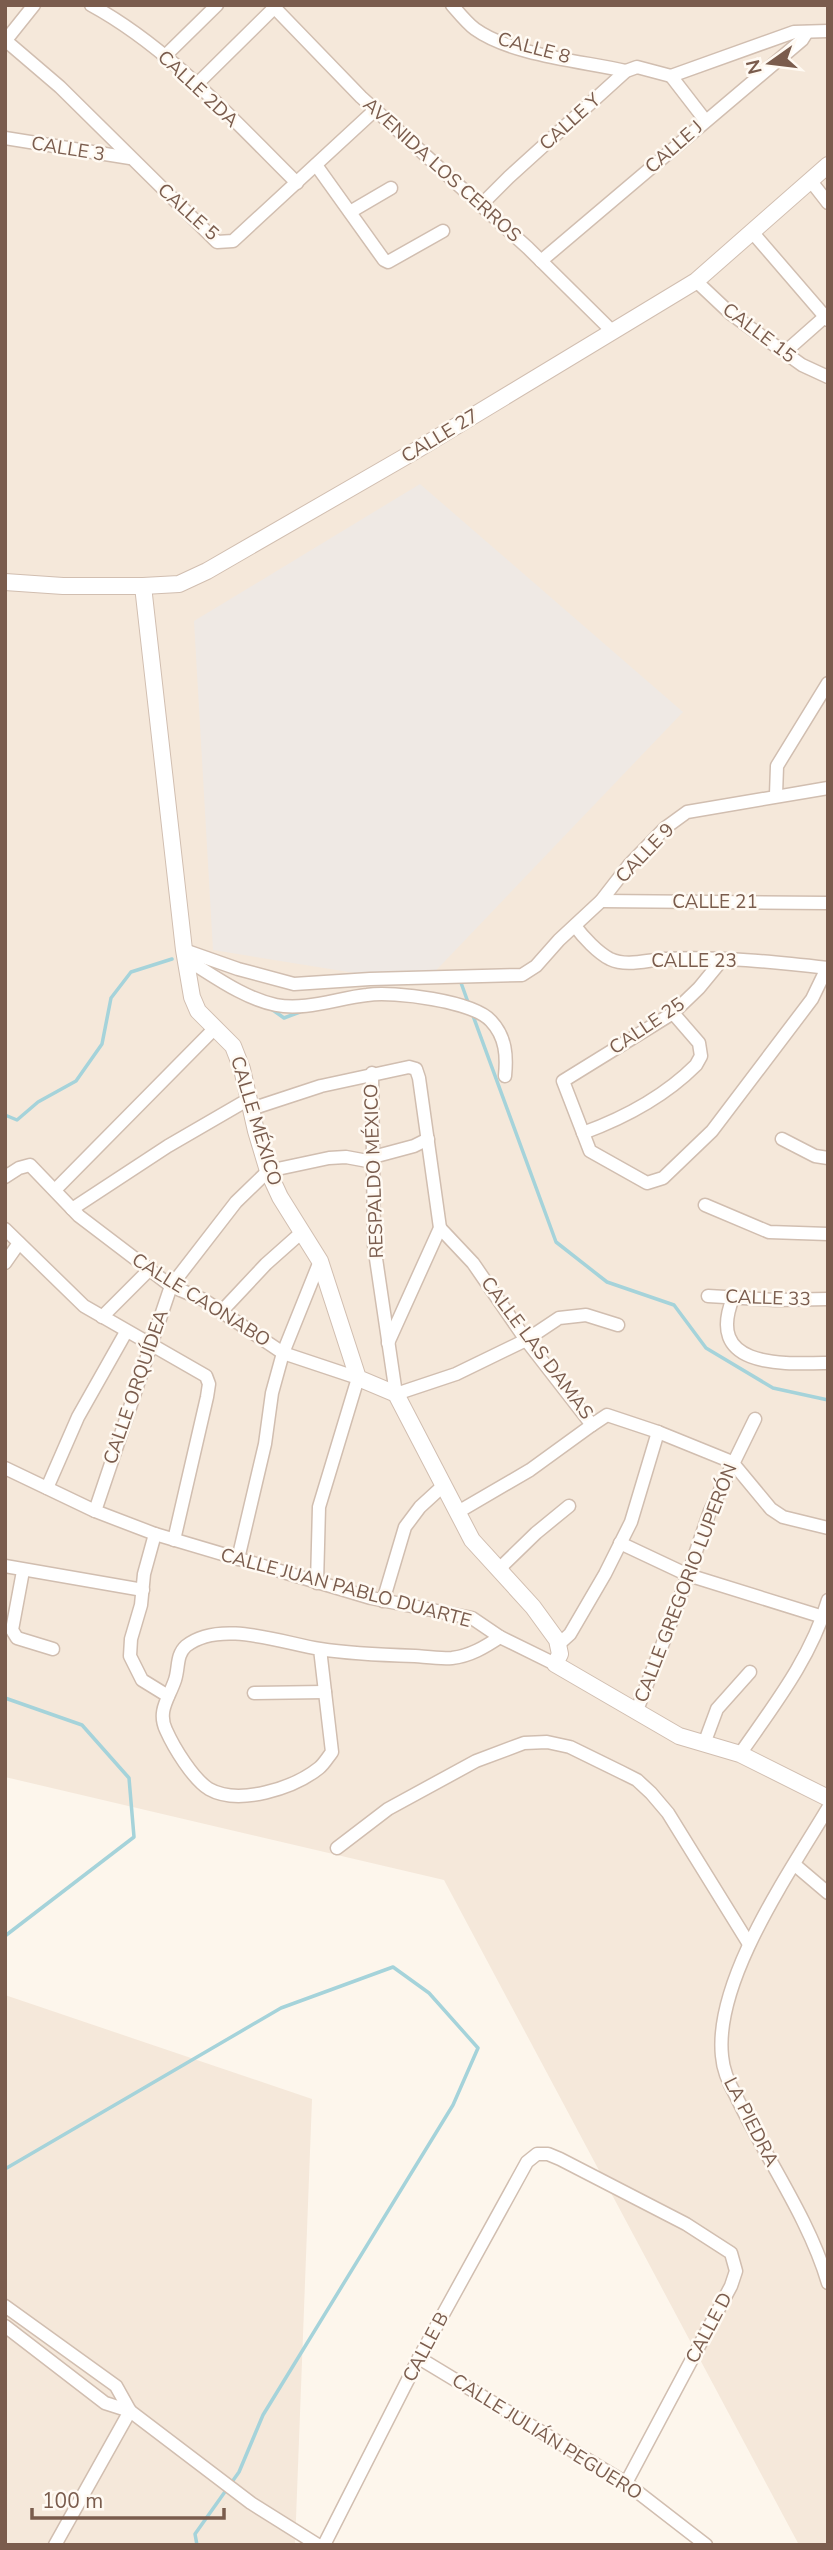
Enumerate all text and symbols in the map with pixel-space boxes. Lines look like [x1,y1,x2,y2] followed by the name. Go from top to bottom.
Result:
[495,26,573,70] street label: CALLE 8
[735,28,805,98] north arrow
[152,45,244,133] street label: CALLE 2DA
[740,57,769,77] text: N
[534,87,607,156] street label: CALLE Y
[357,92,527,248] street label: AVENIDA LOS CERROS
[639,115,709,179] street label: CALLE J
[29,130,107,168] street label: CALLE 3
[152,177,224,247] street label: CALLE 5
[717,297,801,369] street label: CALLE 15
[397,403,483,469] street label: CALLE 27
[610,817,680,889] street label: CALLE 9
[672,889,758,915] street label: CALLE 21
[651,948,737,974] street label: CALLE 23
[604,991,690,1061] street label: CALLE 25
[224,1053,288,1189] street label: CALLE MÉXICO
[358,1083,390,1259] street label: RESPALDO MÉXICO
[127,1247,275,1353] street label: CALLE CAONABO
[475,1271,599,1425] street label: CALLE LAS DAMAS
[725,1284,811,1312] street label: CALLE 33
[97,1306,175,1468] street label: CALLE ORQUÍDEA
[628,1460,744,1706] street label: CALLE GREGORIO LUPERÓN
[218,1542,474,1634] street label: CALLE JUAN PABLO DUARTE
[717,2073,785,2171] street label: LA PIEDRA
[679,2288,739,2368] street label: CALLE D
[397,2307,455,2387] street label: CALLE B
[447,2368,647,2506] street label: CALLE JULIÁN PEGUERO
[32,2476,224,2520] scale bar
[42,2487,103,2515] text: 100 m

